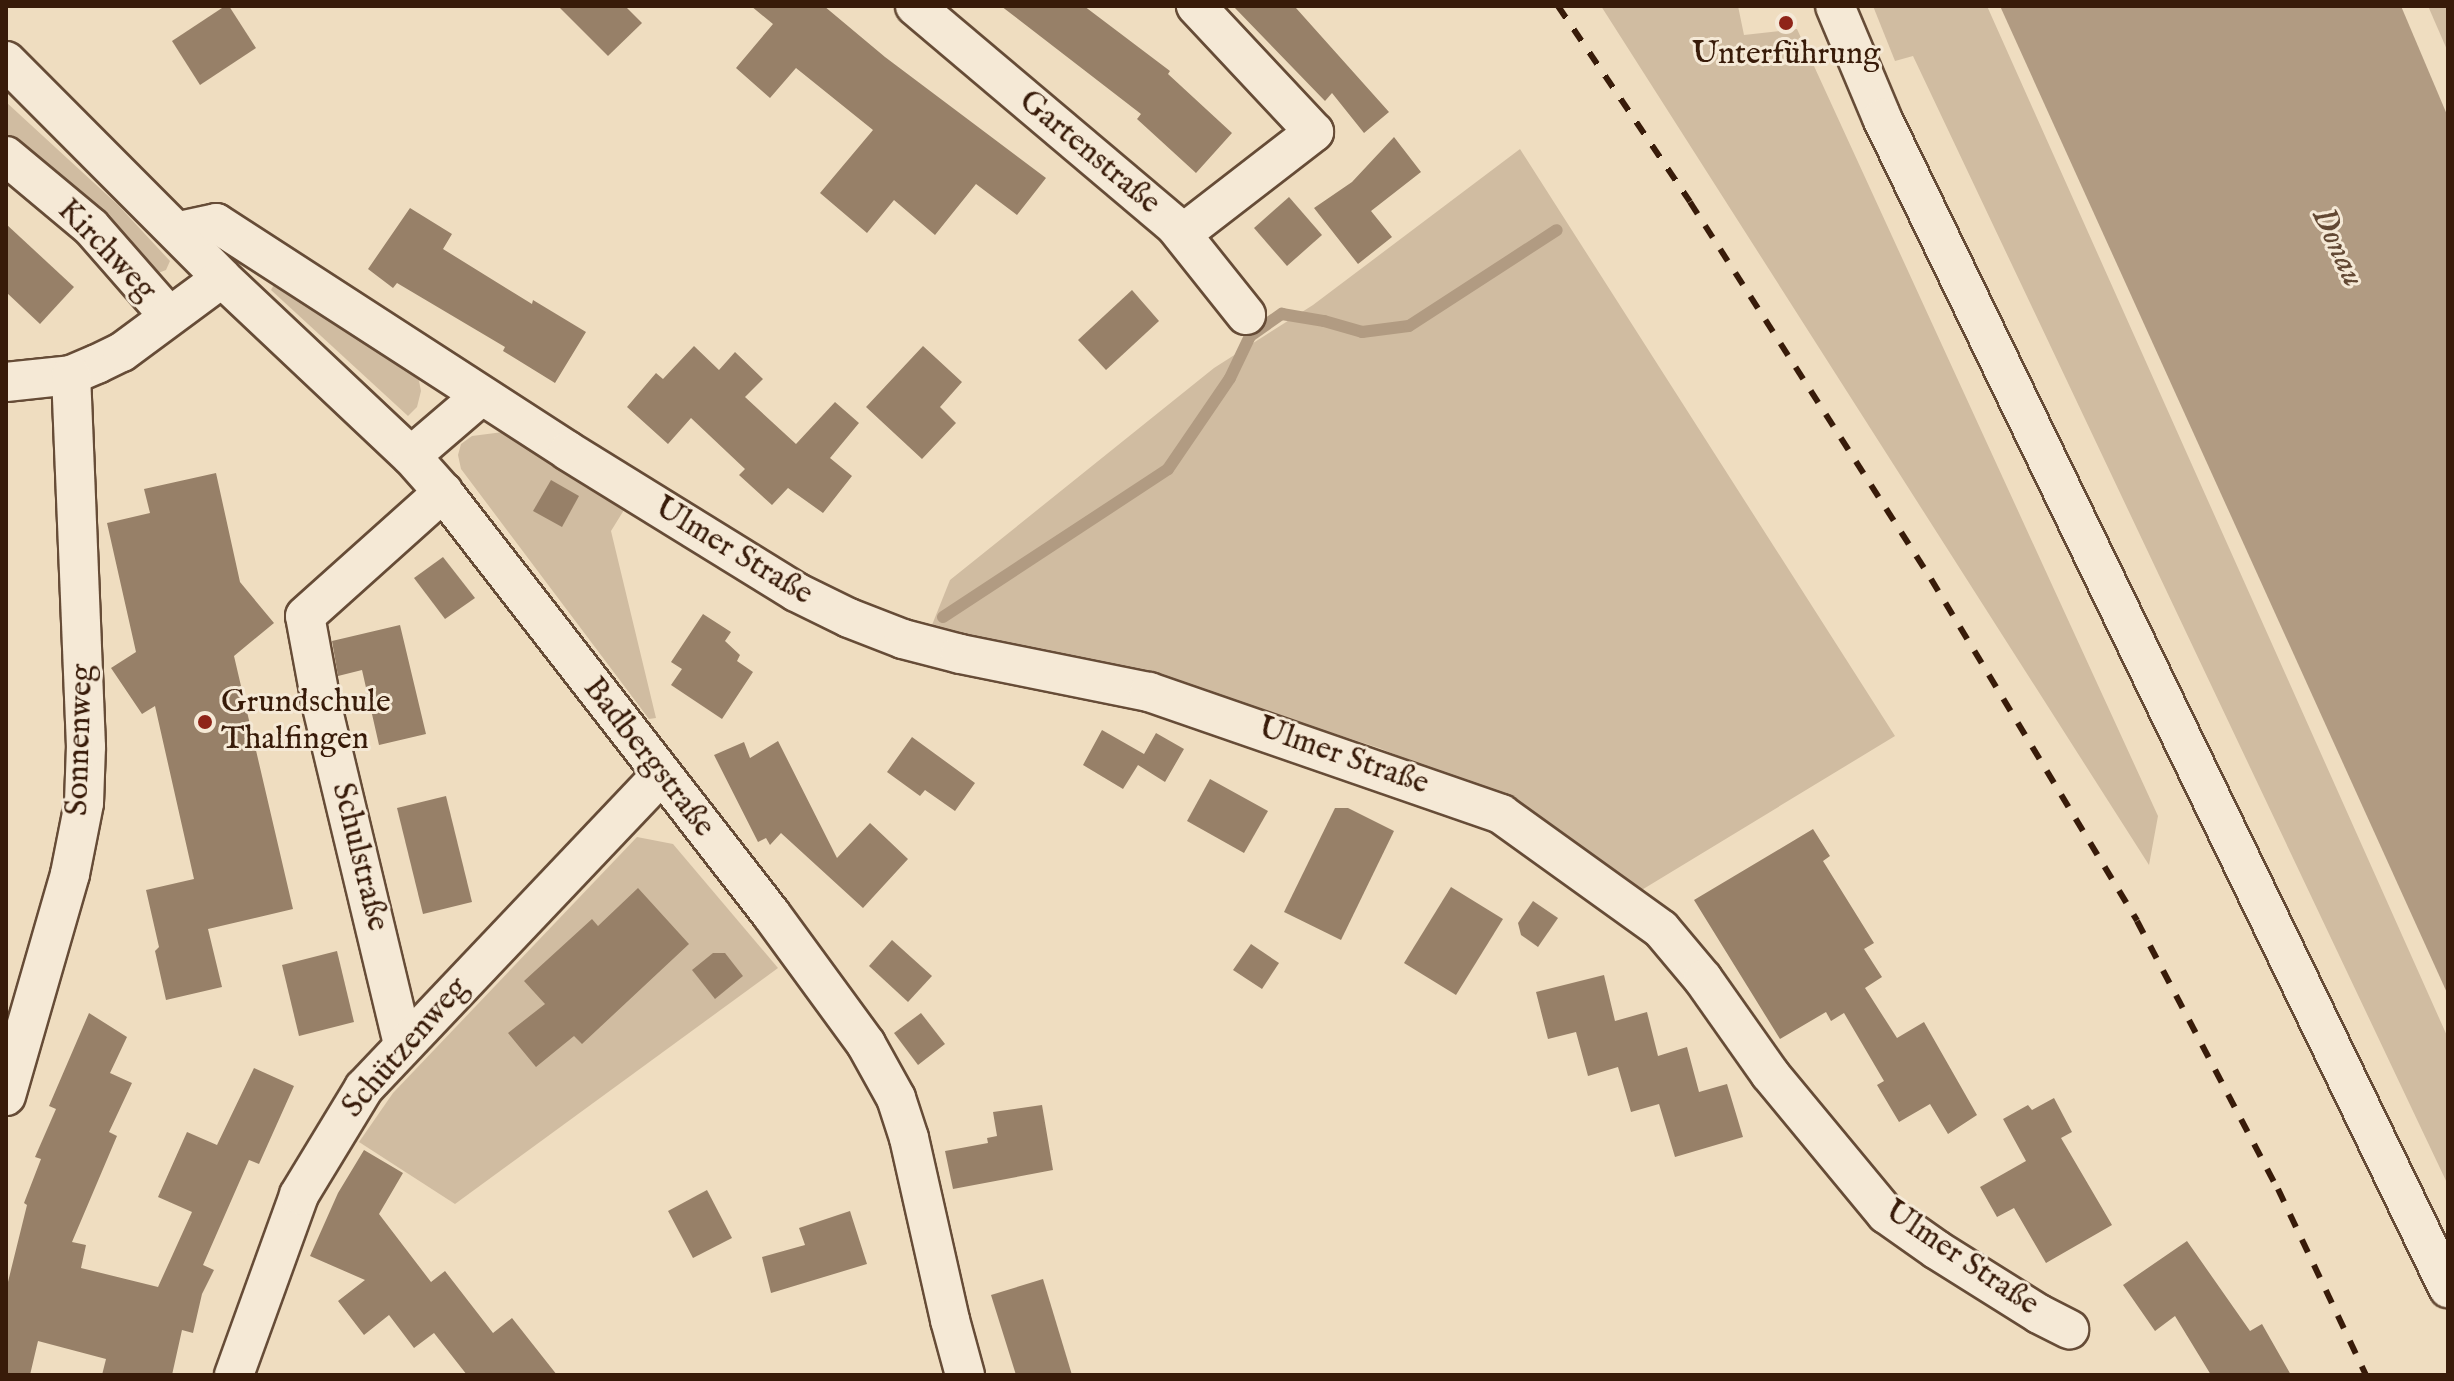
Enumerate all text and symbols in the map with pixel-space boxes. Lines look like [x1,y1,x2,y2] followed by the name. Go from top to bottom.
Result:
[1777,14,1795,32] marker: Unterführung
[1692,36,1880,74] place label: Unterführung
[1010,83,1168,223] street label: Gartenstraße
[48,192,164,310] street label: Kirchweg
[2302,201,2374,293] water label: Donau
[647,490,819,614] street label: Ulmer Straße
[59,663,103,817] street label: Sonnenweg
[574,671,722,845] street label: Badbergstraße
[221,685,391,760] place label: Grundschule Thalfingen
[1252,710,1434,804] street label: Ulmer Straße
[196,713,214,731] marker: Grundschule Thalfingen
[322,779,396,935] street label: Schulstraße
[335,970,477,1126] street label: Schützenweg
[1876,1193,2046,1325] street label: Ulmer Straße

